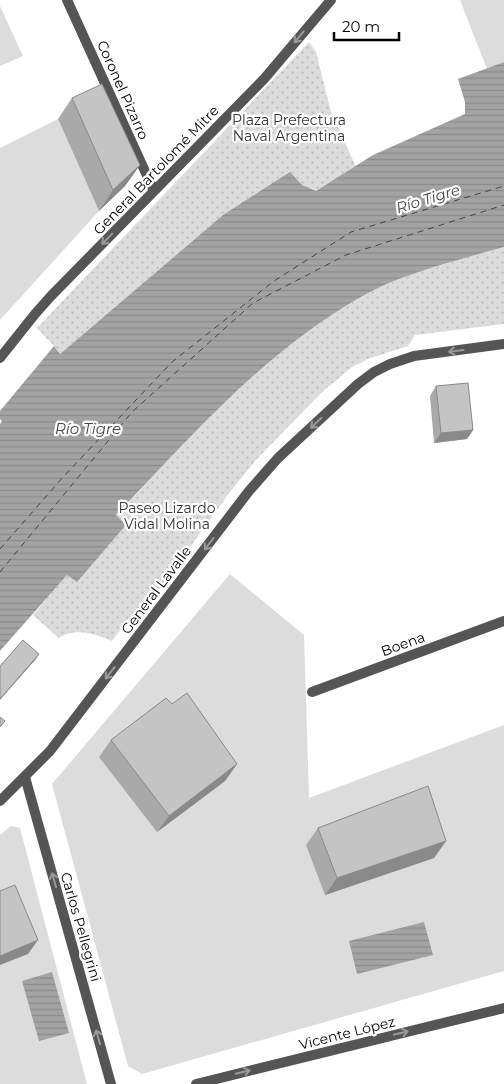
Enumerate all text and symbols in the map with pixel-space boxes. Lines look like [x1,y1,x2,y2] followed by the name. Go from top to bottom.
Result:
[334,10,399,42] scale bar
[342,17,380,36] text: 20 m
[294,31,305,44] one-way arrow
[93,38,153,143] street label: Coronel Pizarro
[89,102,223,238] street label: General Bartolomé Mitre
[232,111,346,145] park label: Plaza Prefectura Naval Argentina
[394,180,462,217] water label: Río Tigre
[101,232,113,245] one-way arrow
[448,346,464,356] one-way arrow
[309,417,322,429] one-way arrow
[55,419,121,438] water label: Río Tigre
[119,499,216,533] park label: Paseo Lizardo Vidal Molina
[203,537,214,550] one-way arrow
[117,542,195,638] street label: General Lavalle
[379,628,427,660] street label: Boena
[105,667,116,680] one-way arrow
[57,870,105,984] street label: Carlos Pellegrini
[49,873,58,889] one-way arrow
[297,1012,397,1054] street label: Vicente López
[392,1028,408,1037] one-way arrow
[92,1029,102,1045] one-way arrow
[234,1067,250,1076] one-way arrow

